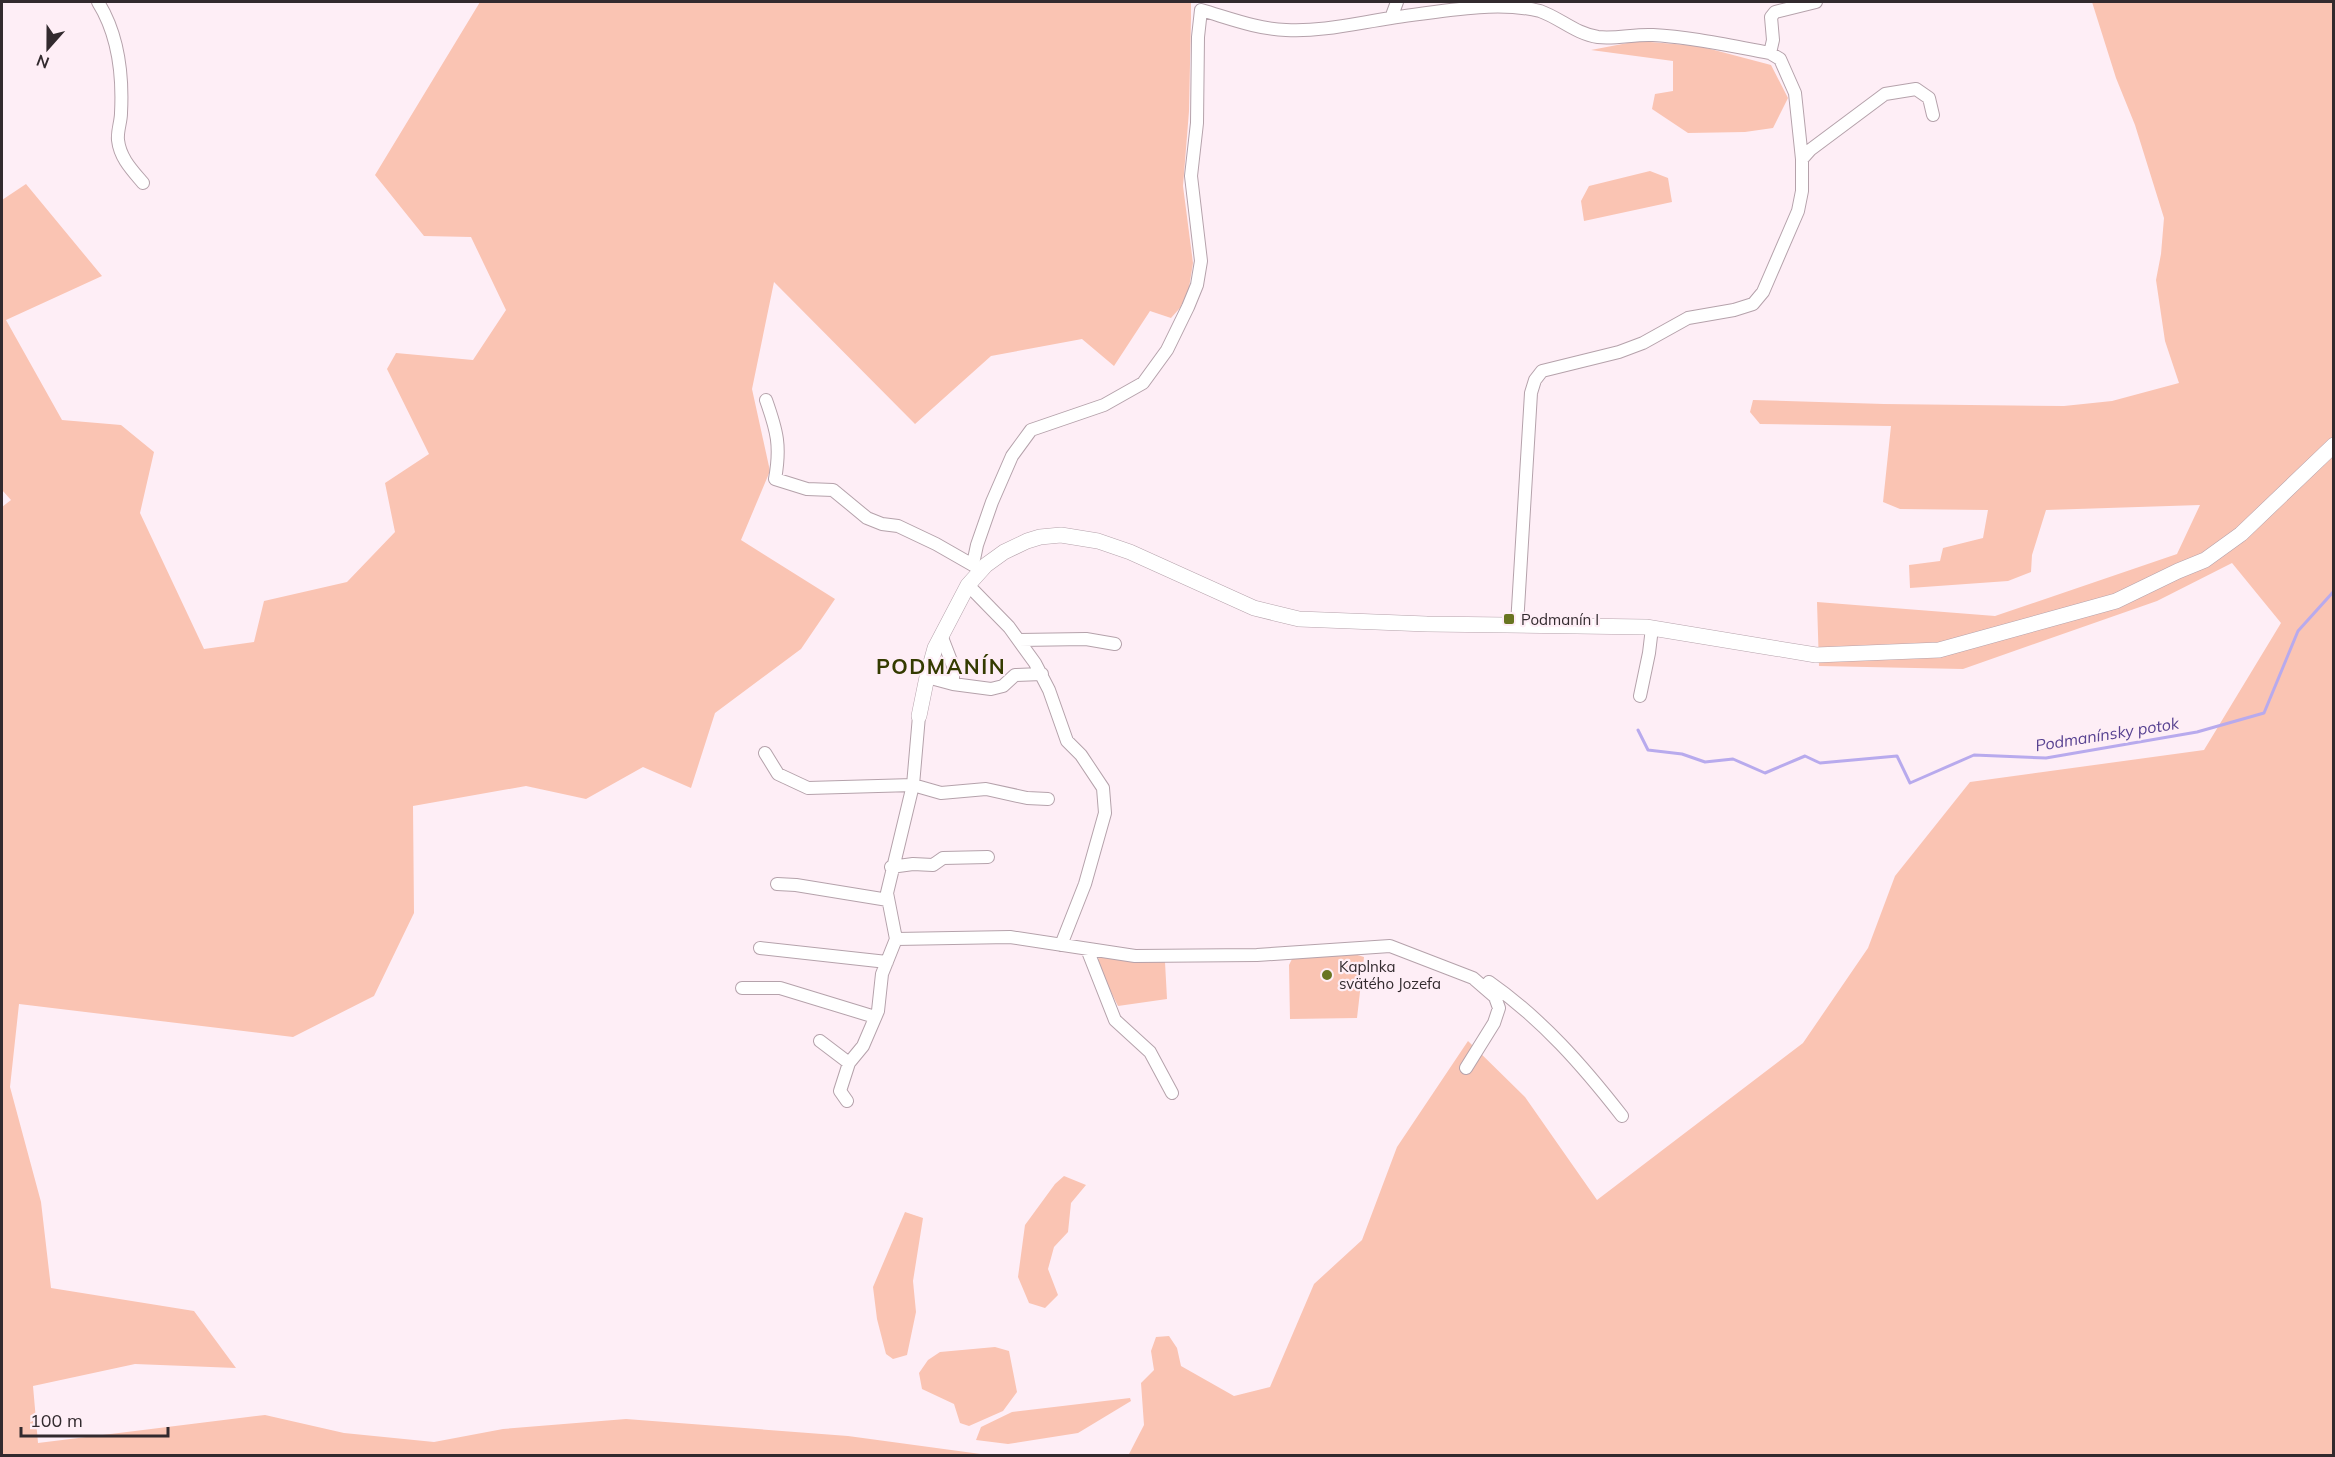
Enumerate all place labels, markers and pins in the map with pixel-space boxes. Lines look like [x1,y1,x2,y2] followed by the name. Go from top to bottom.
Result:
[1521,610,1599,629] place label: Podmanín I
[1502,612,1516,626] marker: Podmanín I
[1339,957,1441,993] place label: Kaplnka svätého Jozefa
[1320,968,1334,982] marker: Kaplnka svätého Jozefa

